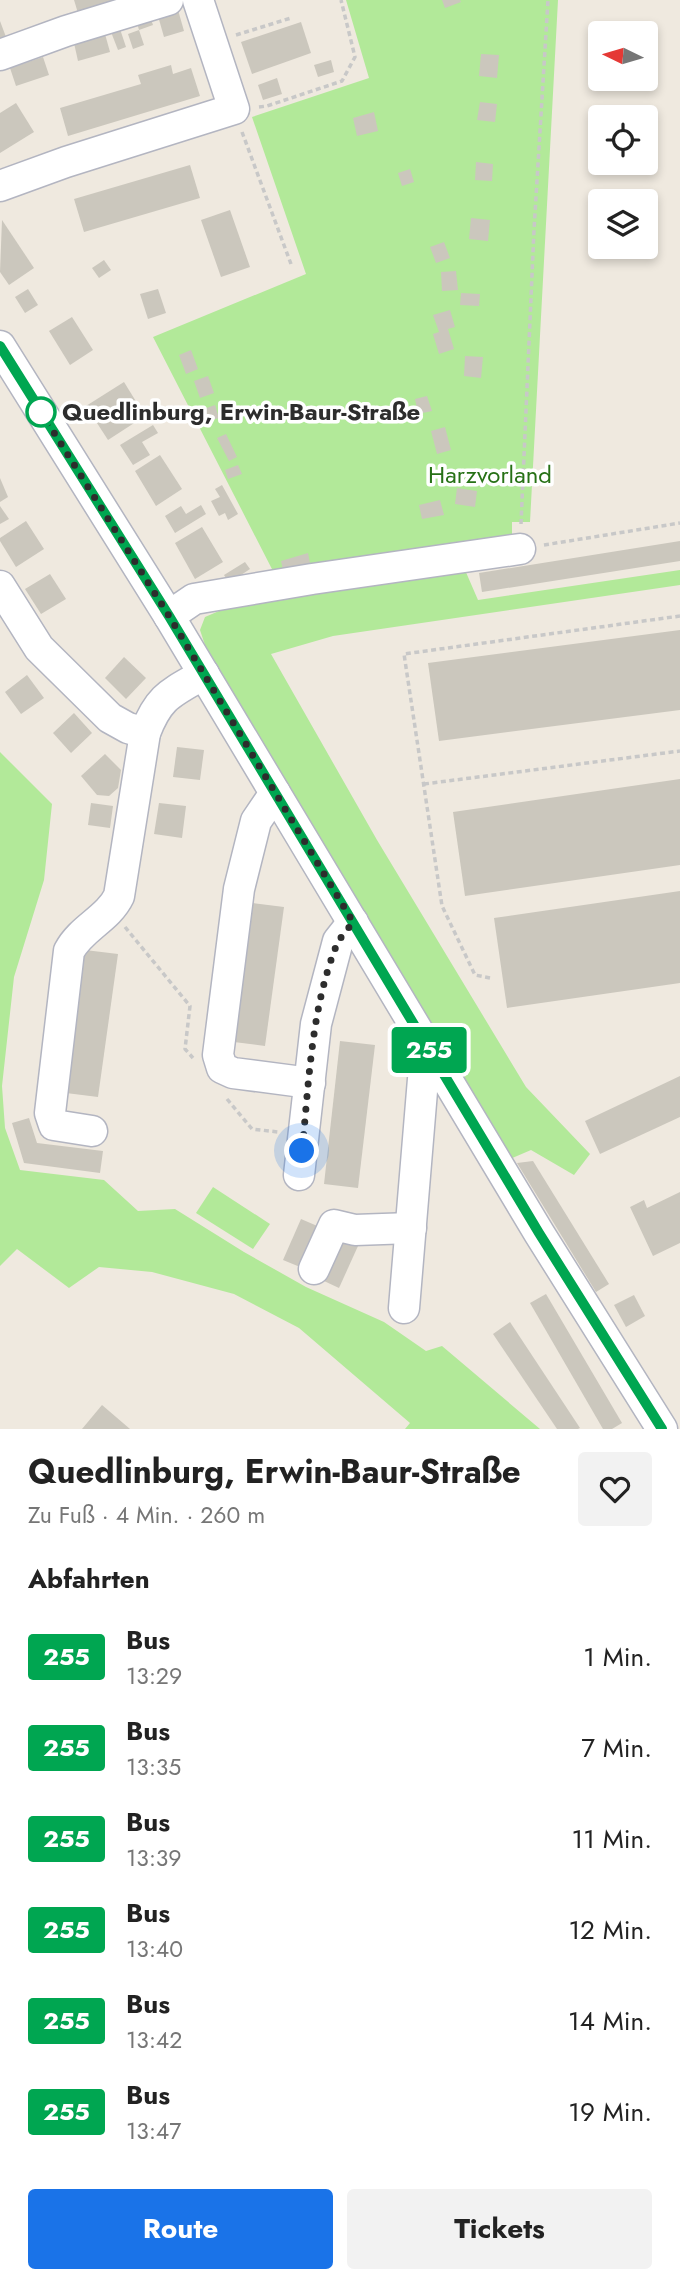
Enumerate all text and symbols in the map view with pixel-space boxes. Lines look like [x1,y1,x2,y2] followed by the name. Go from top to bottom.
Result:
[588,21,658,91] north arrow
[588,21,658,259] map controls
[588,105,658,175] button: locate
[588,189,658,259] button: layers
[62,394,420,429] place label: Quedlinburg, Erwin-Baur-Straße
[26,397,56,427] marker: Quedlinburg, Erwin-Baur-Straße
[428,457,552,492] park label: Harzvorland
[389,1027,469,1073] line badge: 255
[406,1032,452,1067] text: 255
[284,1133,319,1168] your location
[28,1448,521,1495] text: Quedlinburg, Erwin-Baur-Straße
[578,1452,652,1526] button: heart
[28,1498,265,1532] text: Zu Fuß · 4 Min. · 260 m
[28,1560,150,1598] text: Abfahrten
[126,1621,170,1659] text: Bus
[583,1638,652,1676] text: 1 Min.
[43,1639,90,1674] text: 255
[126,1659,182,1693] text: 13:29
[126,1712,170,1750] text: Bus
[581,1729,652,1767] text: 7 Min.
[43,1730,90,1765] text: 255
[126,1750,181,1784] text: 13:35
[126,1803,170,1841] text: Bus
[572,1820,652,1858] text: 11 Min.
[43,1821,90,1856] text: 255
[126,1841,182,1875] text: 13:39
[126,1894,170,1932] text: Bus
[568,1911,652,1949] text: 12 Min.
[43,1912,90,1947] text: 255
[126,1932,183,1966] text: 13:40
[126,1985,170,2023] text: Bus
[568,2002,652,2040] text: 14 Min.
[43,2003,90,2038] text: 255
[126,2023,182,2057] text: 13:42
[126,2076,170,2114] text: Bus
[568,2093,652,2131] text: 19 Min.
[43,2094,90,2129] text: 255
[126,2114,181,2148] text: 13:47
[28,2189,333,2269] button: Route
[347,2189,652,2269] button: Tickets

